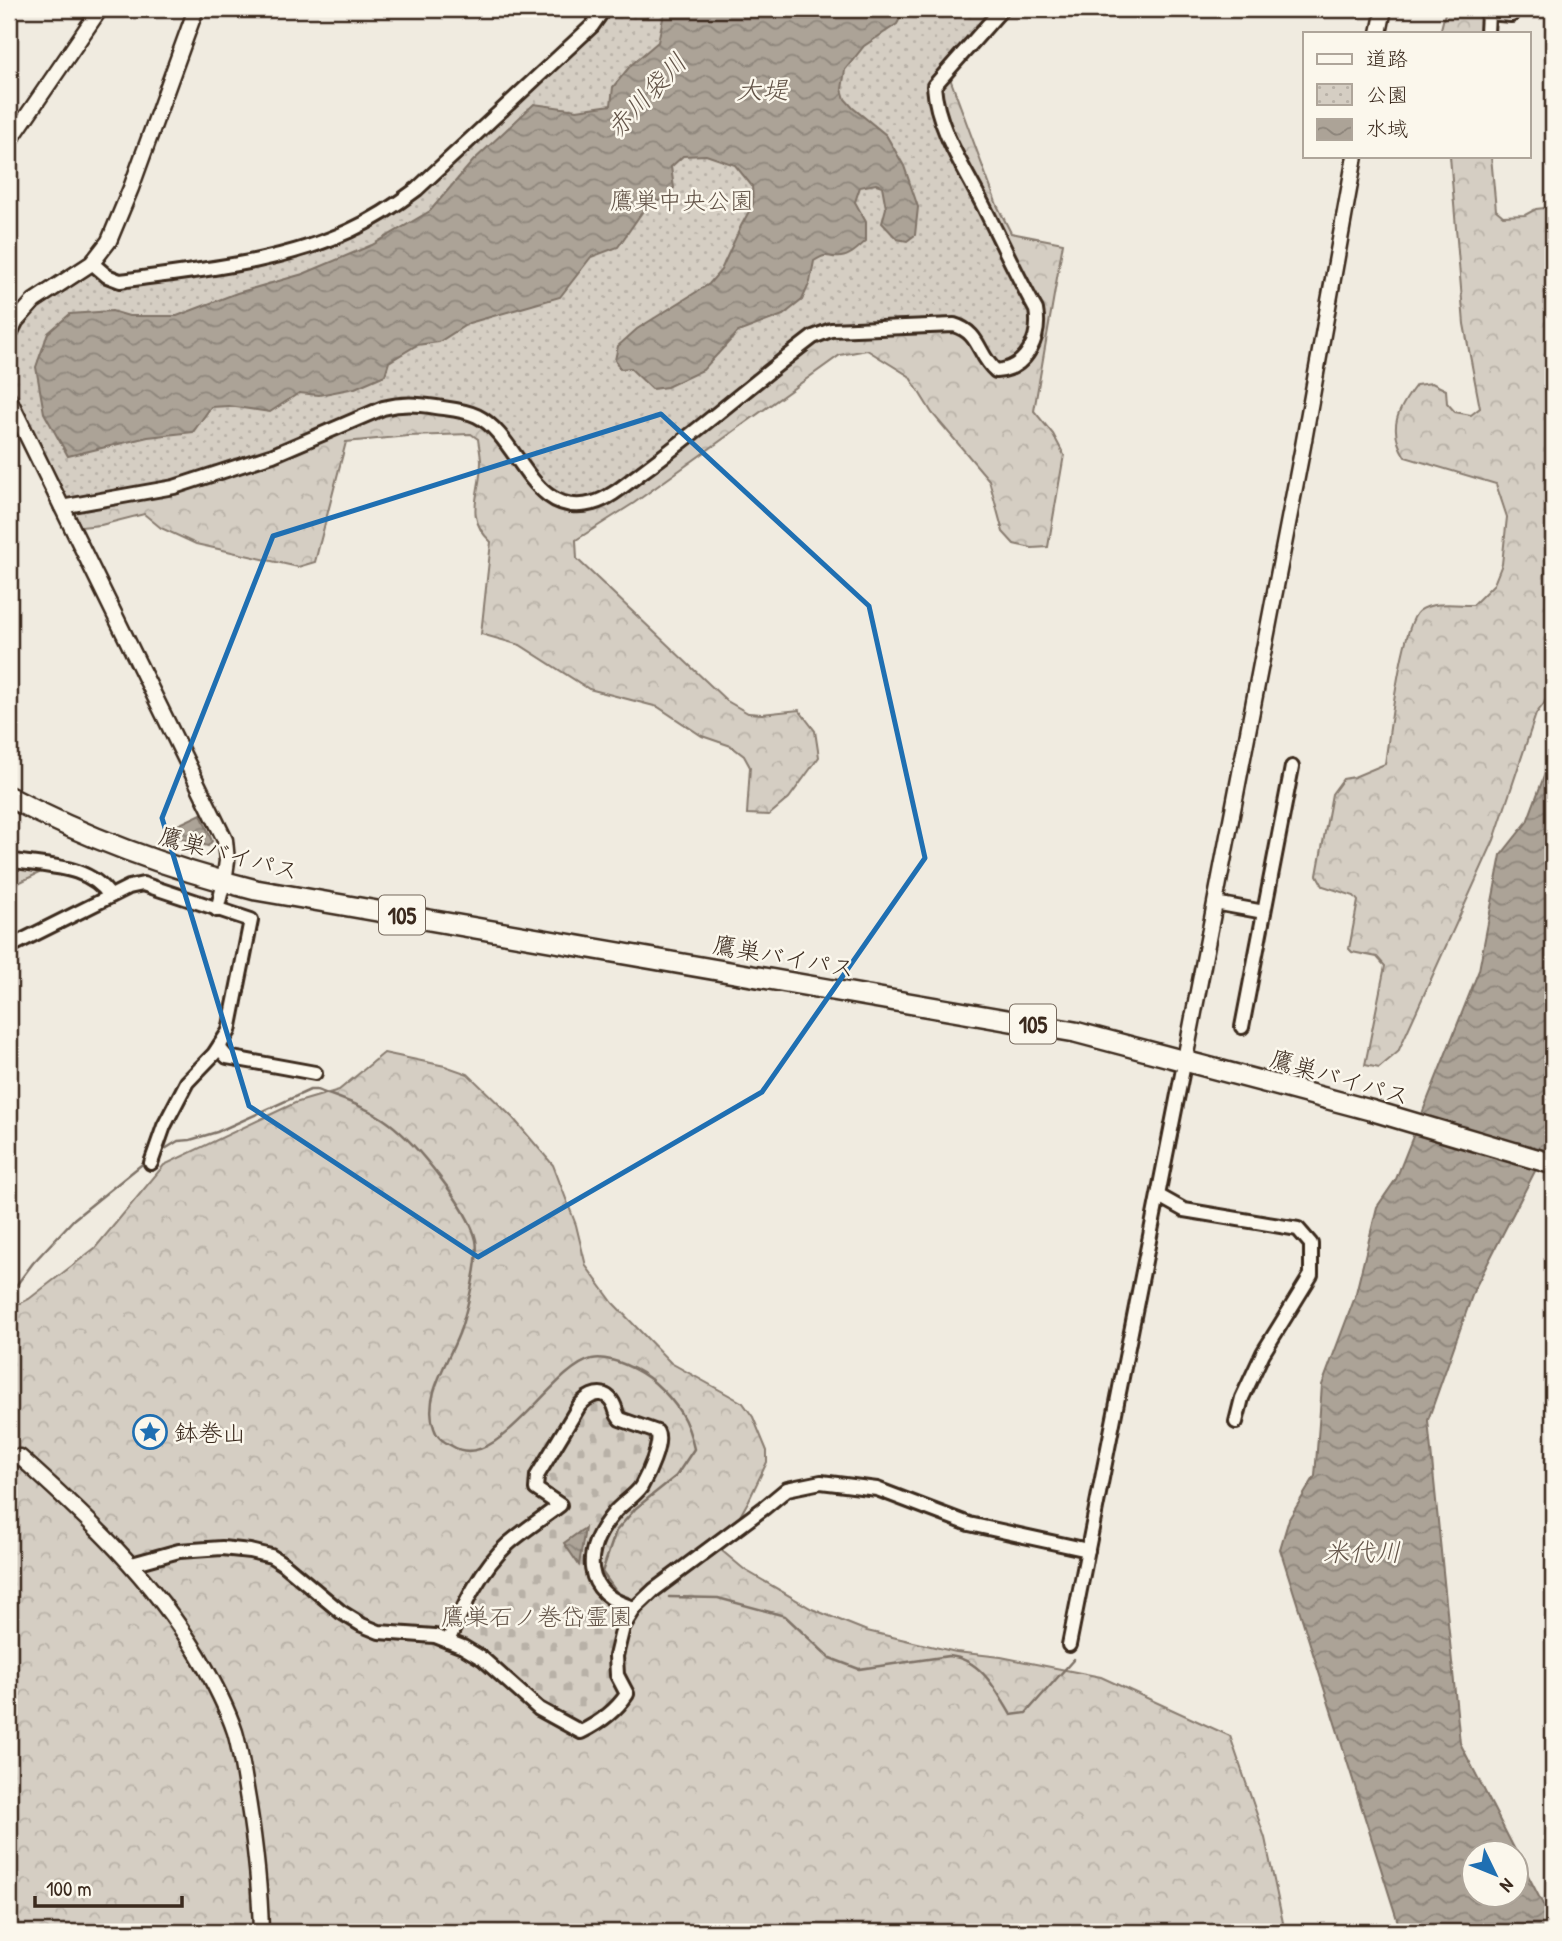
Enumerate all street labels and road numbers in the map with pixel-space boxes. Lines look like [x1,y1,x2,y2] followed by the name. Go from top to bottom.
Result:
[156,819,302,887] street label: 鷹巣バイパス
[379,896,425,934] road number: 105
[711,928,857,984] street label: 鷹巣バイパス
[1010,1004,1056,1044] road number: 105
[1267,1042,1413,1112] street label: 鷹巣バイパス

